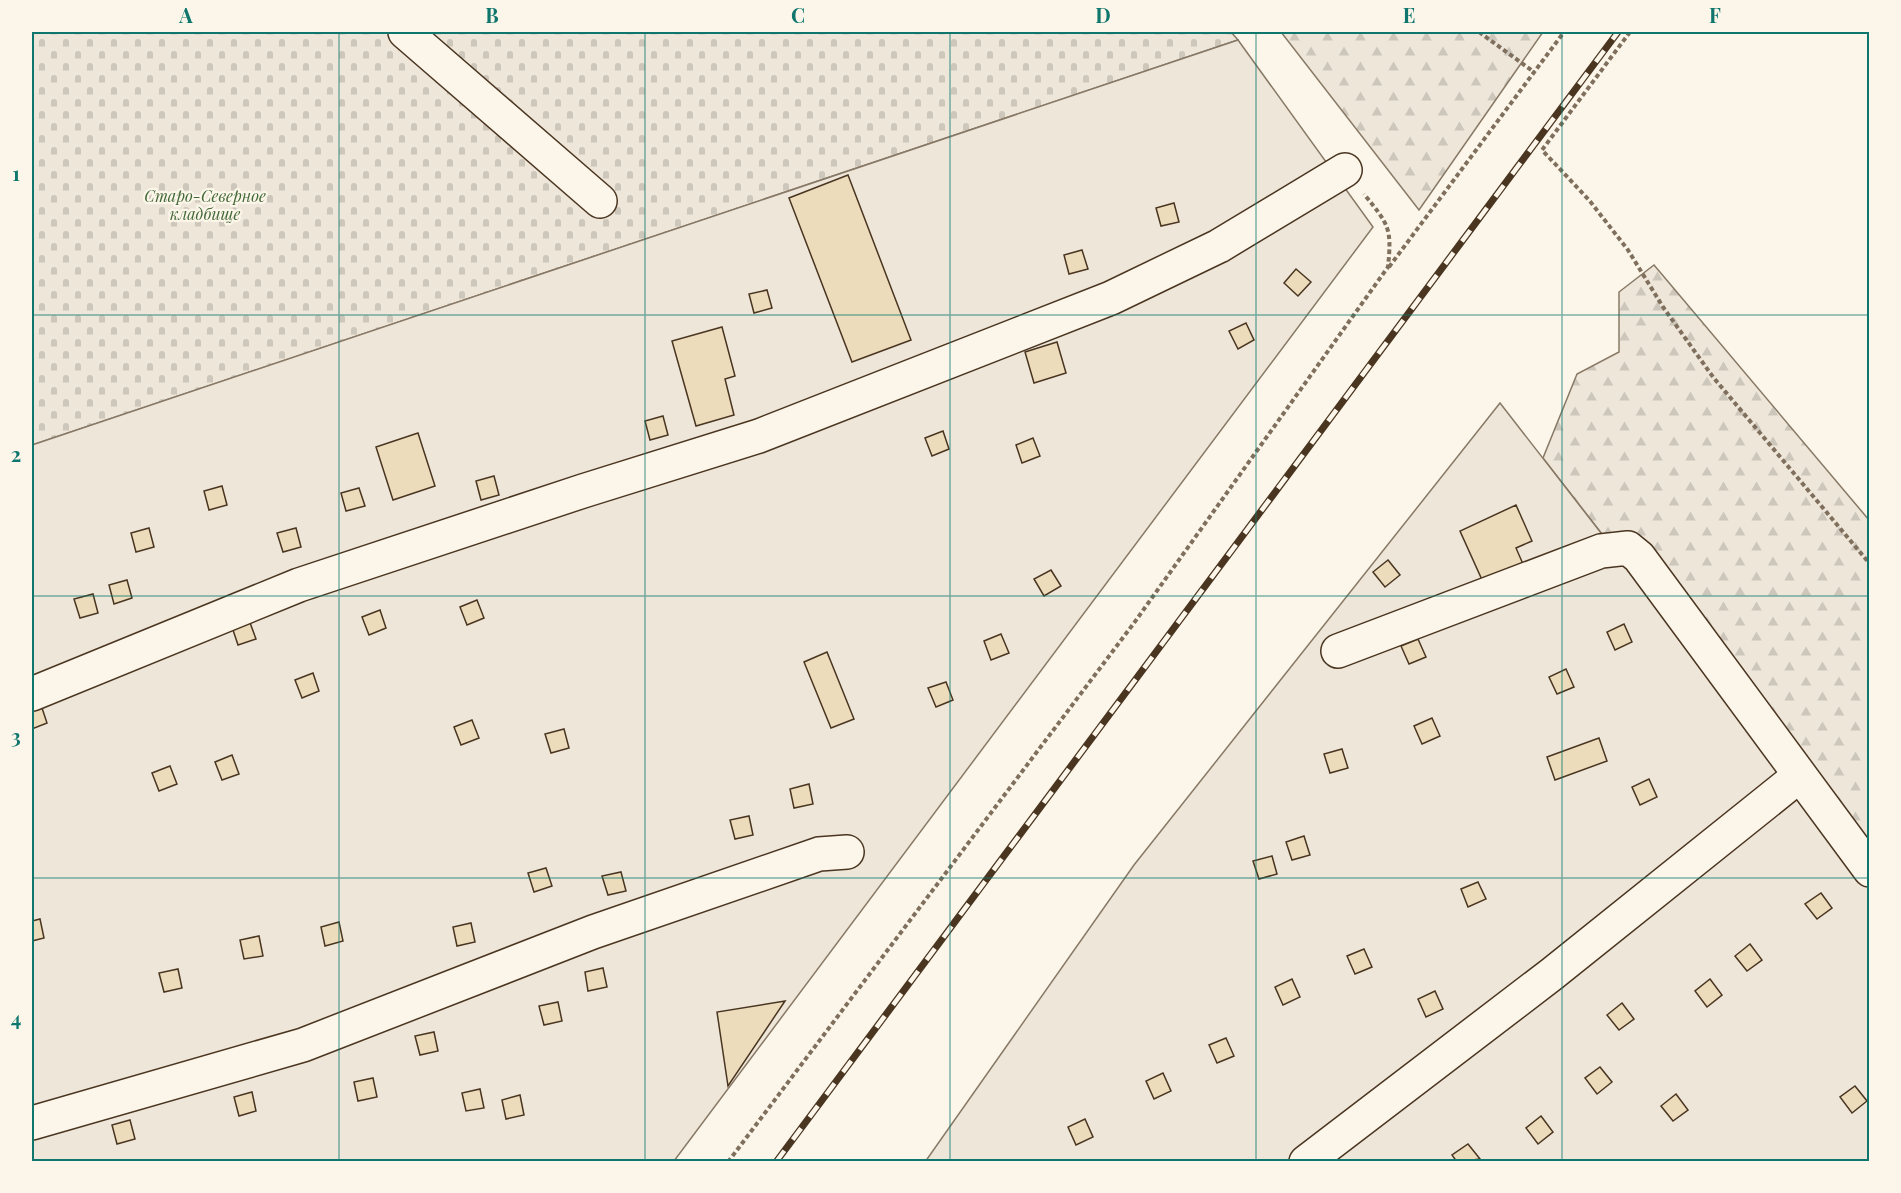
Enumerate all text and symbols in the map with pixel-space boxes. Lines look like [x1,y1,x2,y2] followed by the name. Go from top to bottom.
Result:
[178,1,193,28] text: A
[485,1,499,28] text: B
[791,1,805,28] text: C
[1095,1,1111,28] text: D
[1403,1,1415,28] text: E
[1709,1,1721,28] text: F
[12,159,20,186] text: 1
[144,185,266,224] park label: Старо-Северное кладбище
[11,440,21,467] text: 2
[11,722,21,749] text: 3
[11,1004,21,1031] text: 4

